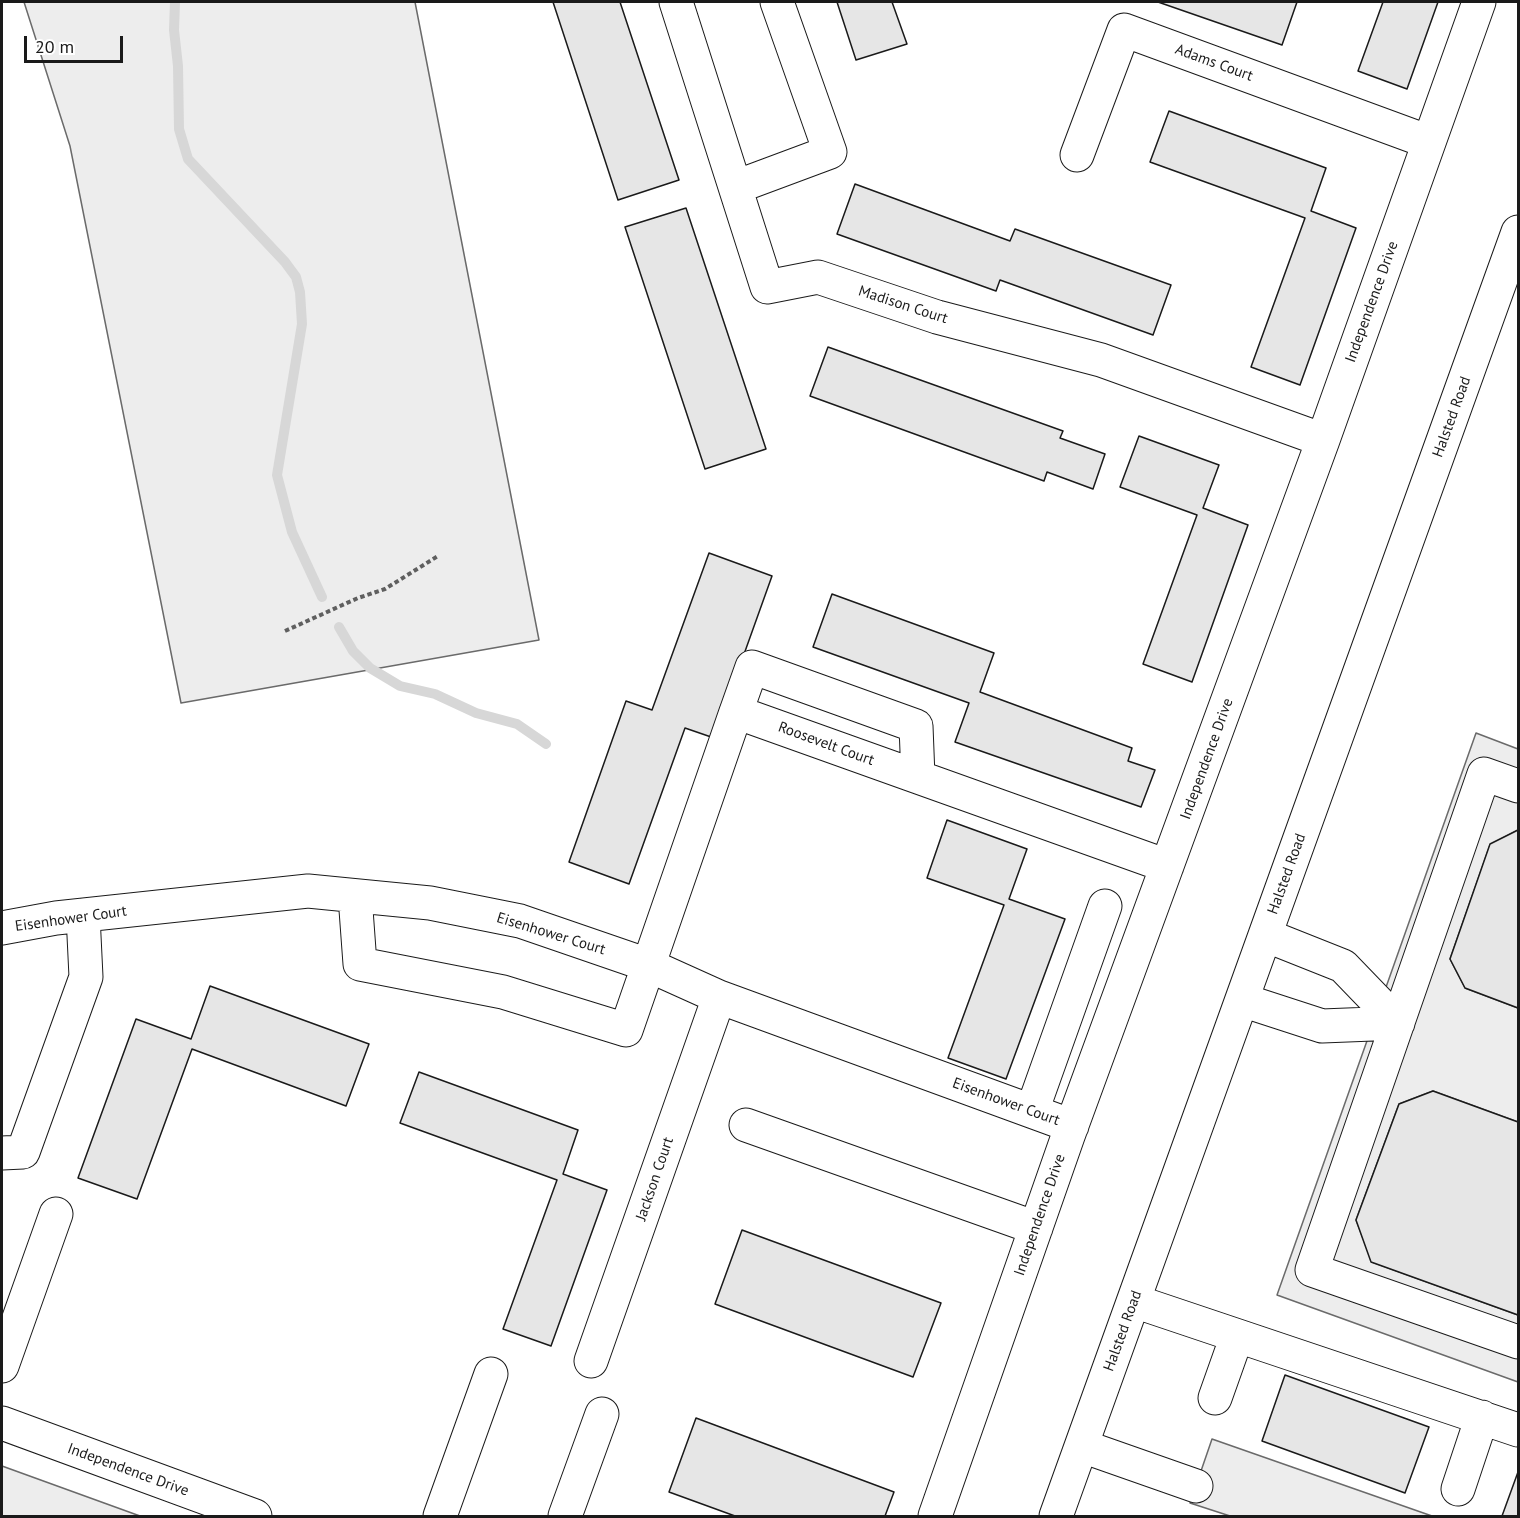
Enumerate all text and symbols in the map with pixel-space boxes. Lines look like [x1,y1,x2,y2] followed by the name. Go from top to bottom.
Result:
[27,24,126,62] scale bar
[35,35,74,58] text: 20 m
[1173,41,1255,85] street label: Adams Court
[1342,239,1402,365] street label: Independence Drive
[856,282,950,328] street label: Madison Court
[1429,374,1475,460] street label: Halsted Road
[1177,696,1237,822] street label: Independence Drive
[776,718,876,770] street label: Roosevelt Court
[1264,831,1310,917] street label: Halsted Road
[14,902,128,936] street label: Eisenhower Court
[494,909,608,959] street label: Eisenhower Court
[950,1074,1062,1130] street label: Eisenhower Court
[632,1135,678,1223] street label: Jackson Court
[1011,1152,1069,1278] street label: Independence Drive
[1100,1288,1146,1374] street label: Halsted Road
[65,1440,191,1500] street label: Independence Drive

